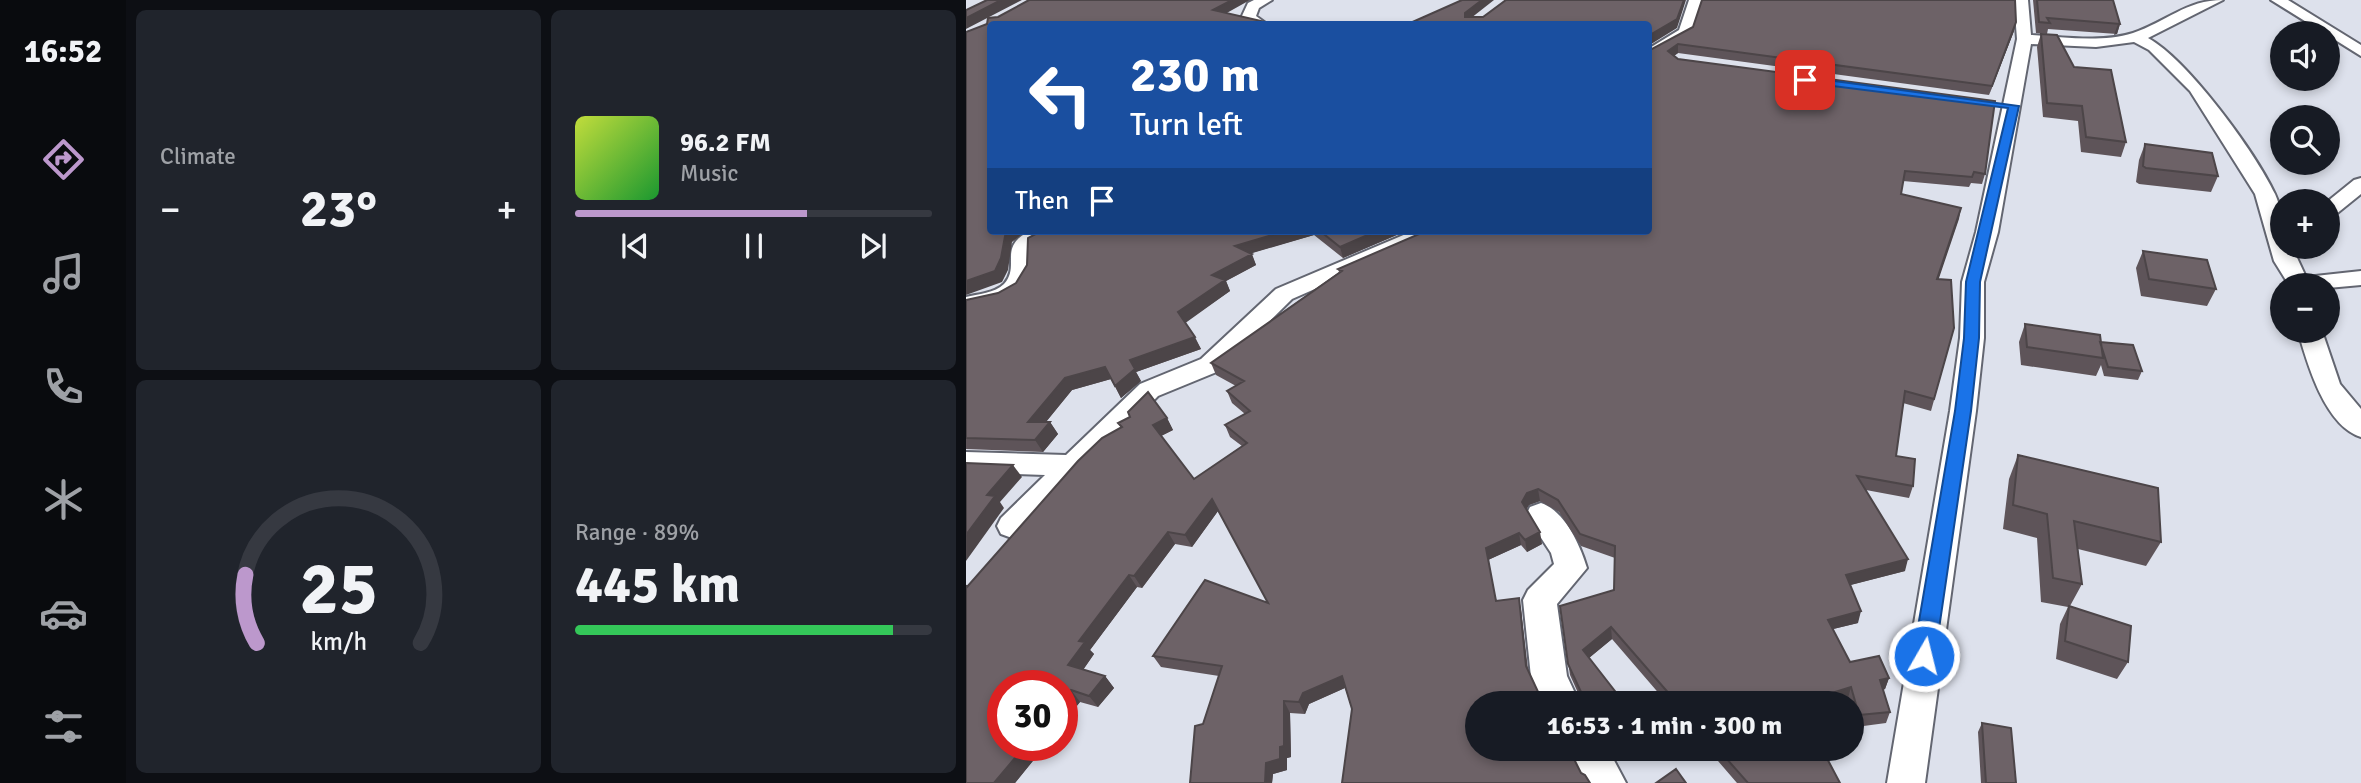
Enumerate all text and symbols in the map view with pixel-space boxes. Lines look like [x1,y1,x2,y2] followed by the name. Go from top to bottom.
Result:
[2270,21,2340,343] map controls
[2270,21,2340,91] button: sound
[24,32,102,71] text: 16:52
[1130,45,1260,105] text: 230 m
[1015,49,1106,140] icon: left
[1775,50,1835,110] pin
[1786,61,1824,99] icon: arrive
[1130,105,1243,144] text: Turn left
[2270,105,2340,175] button: search
[680,127,771,159] text: 96.2 FM
[39,135,88,184] icon: directions
[160,142,236,171] text: Climate
[680,159,738,188] text: Music
[300,177,377,241] text: 23°
[1083,182,1121,220] icon: arrive
[1015,185,1069,217] text: Then
[160,186,181,233] text: −
[496,186,517,233] text: +
[2270,189,2340,259] button: +
[616,227,654,265] icon: previous
[735,227,773,265] icon: pause
[854,227,892,265] icon: next
[39,249,88,298] icon: music
[2270,273,2340,343] button: −
[39,362,88,411] icon: phone
[39,475,88,524] icon: climate
[575,518,699,547] text: Range · 89%
[299,545,378,634] text: 25
[575,553,740,617] text: 445 km
[39,589,88,638] icon: car
[1887,619,1961,693] position arrow
[310,625,367,656] text: km/h
[987,670,1078,761] speed limit sign: 30
[39,702,88,751] icon: filters
[1547,710,1782,742] text: 16:53 · 1 min · 300 m

